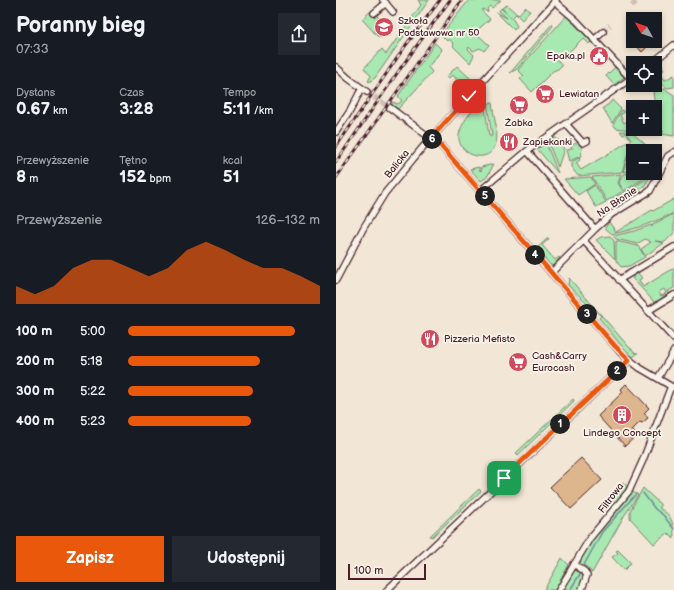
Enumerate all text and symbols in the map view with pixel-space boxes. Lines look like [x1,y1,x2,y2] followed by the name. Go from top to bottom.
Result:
[16,12,146,39] text: Poranny bieg
[626,12,662,48] north arrow
[626,12,662,180] map controls
[278,13,320,55] button: share
[398,15,480,39] place label: Szkoła Podstawowa nr 50
[373,16,395,38] school or university icon: Szkoła Podstawowa nr 50
[16,41,49,57] text: 07:33
[588,45,610,67] public building icon: Epaka.pl
[547,50,585,62] place label: Epaka.pl
[626,56,662,92] button: locate
[452,79,486,113] pin
[534,83,556,105] supermarket icon: Lewiatan
[458,85,480,107] icon: check
[16,86,55,99] text: Dystans
[119,86,144,99] text: Czas
[223,86,256,99] text: Tempo
[559,88,600,100] place label: Lewiatan
[508,94,530,116] supermarket icon: Żabka
[16,99,50,119] text: 0.67
[119,99,154,119] text: 3:28
[223,99,251,119] text: 5:11
[626,100,662,136] button: +
[50,104,68,117] text: km
[251,104,273,117] text: /km
[504,117,533,129] place label: Żabka
[422,129,442,149] pin: 6
[498,131,520,153] restaurant icon: Zapiekanki
[429,132,435,145] text: 6
[522,136,572,148] place label: Zapiekanki
[626,144,662,180] button: −
[382,147,412,181] street label: Balicka
[16,154,89,167] text: Przewyższenie
[119,154,147,167] text: Tętno
[223,154,242,167] text: kcal
[16,167,26,187] text: 8
[119,167,146,187] text: 152
[223,167,240,187] text: 51
[26,172,38,185] text: m
[146,172,171,185] text: bpm
[595,184,639,220] street label: Na Błonie
[475,186,495,206] pin: 5
[482,189,488,202] text: 5
[16,212,102,228] text: Przewyższenie
[256,212,320,228] text: 126–132 m
[525,245,545,265] pin: 4
[532,248,538,261] text: 4
[577,304,597,324] pin: 3
[584,307,590,320] text: 3
[16,323,52,339] text: 100 m
[80,323,105,339] text: 5:00
[419,328,441,350] restaurant icon: Pizzeria Mefisto
[444,333,515,345] place label: Pizzeria Mefisto
[532,350,587,374] place label: Cash&Carry Eurocash
[507,351,529,373] supermarket icon: Cash&Carry Eurocash
[16,353,54,369] text: 200 m
[80,353,103,369] text: 5:18
[607,361,627,381] pin: 2
[614,364,620,377] text: 2
[16,383,54,399] text: 300 m
[80,383,105,399] text: 5:22
[611,404,633,426] building icon: Lindego Concept
[16,413,54,429] text: 400 m
[80,413,105,429] text: 5:23
[550,414,570,434] pin: 1
[558,417,562,430] text: 1
[583,427,661,439] place label: Lindego Concept
[487,461,521,495] pin
[493,467,515,489] icon: arrive
[596,480,627,516] street label: Filtrowa
[16,536,164,582] button: Zapisz
[172,536,320,582] button: Udostępnij
[348,562,426,581] scale bar
[354,564,383,577] text: 100 m

